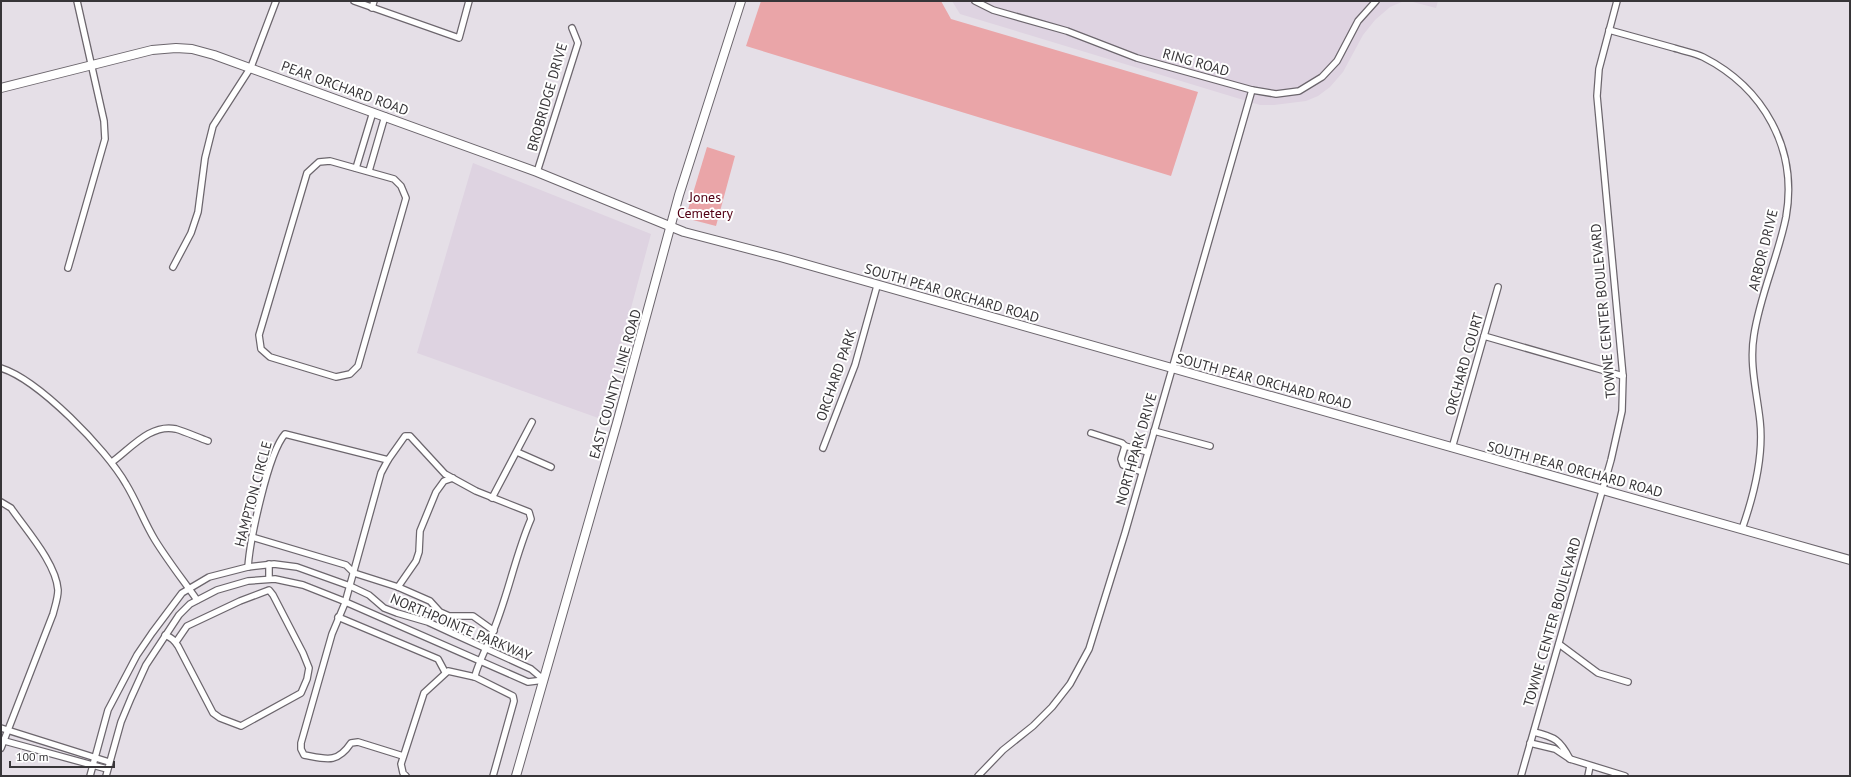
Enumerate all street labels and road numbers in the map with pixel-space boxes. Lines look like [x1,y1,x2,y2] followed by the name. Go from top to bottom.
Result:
[523,41,571,153] street label: BROBRIDGE DRIVE
[1161,44,1231,80] street label: RING ROAD
[279,57,411,119] street label: PEAR ORCHARD ROAD
[1744,207,1782,293] street label: ARBOR DRIVE
[1586,223,1620,399] street label: TOWNE CENTER BOULEVARD
[863,259,1041,327] street label: SOUTH PEAR ORCHARD ROAD
[585,307,645,461] street label: EAST COUNTY LINE ROAD
[1441,311,1487,417] street label: ORCHARD COURT
[812,326,860,423] street label: ORCHARD PARK
[1174,349,1354,413] street label: SOUTH PEAR ORCHARD ROAD
[1111,391,1161,507] street label: NORTHPARK DRIVE
[1485,437,1665,501] street label: SOUTH PEAR ORCHARD ROAD
[230,439,276,549] street label: HAMPTON CIRCLE
[1519,535,1585,709] street label: TOWNE CENTER BOULEVARD
[388,589,534,665] street label: NORTHPOINTE PARKWAY

